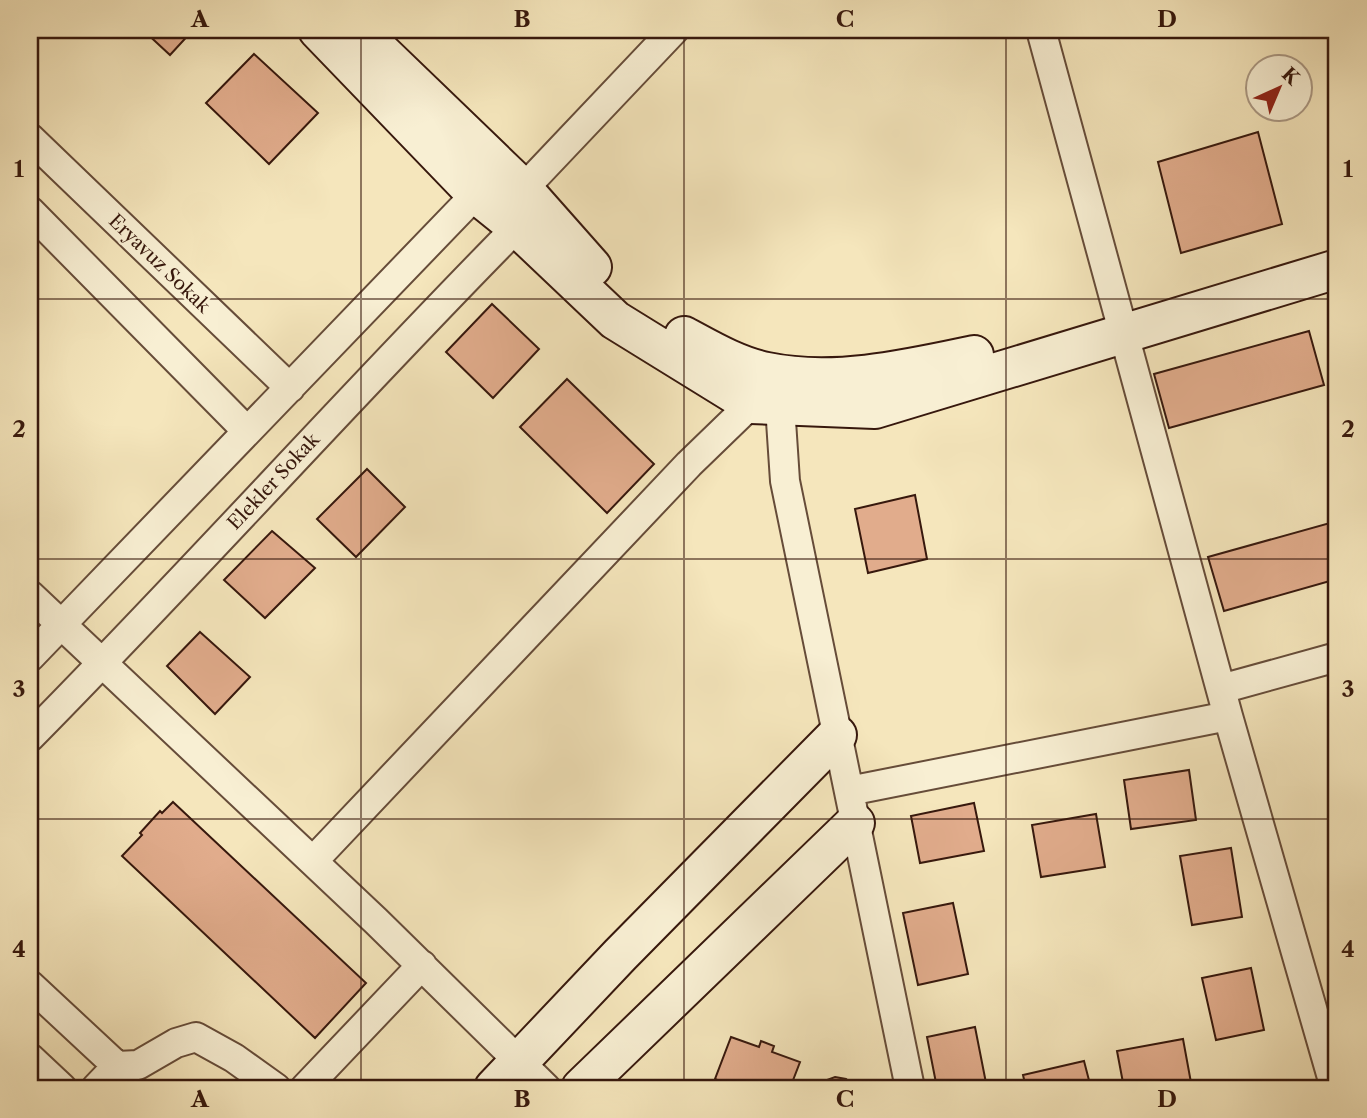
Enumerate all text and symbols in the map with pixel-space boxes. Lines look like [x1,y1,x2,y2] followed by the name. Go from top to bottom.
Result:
[190,5,210,33] text: A
[513,5,531,33] text: B
[836,5,854,33] text: C
[1157,5,1177,33] text: D
[1244,52,1314,122] north arrow
[1277,63,1305,90] text: K
[14,155,25,183] text: 1
[1343,155,1354,183] text: 1
[104,209,216,318] street label: Eryavuz Sokak
[12,415,26,443] text: 2
[1341,415,1355,443] text: 2
[223,427,325,535] street label: Elekler Sokak
[13,675,26,703] text: 3
[1342,675,1355,703] text: 3
[12,935,26,963] text: 4
[1341,935,1355,963] text: 4
[190,1085,210,1113] text: A
[513,1085,531,1113] text: B
[836,1085,854,1113] text: C
[1157,1085,1177,1113] text: D

